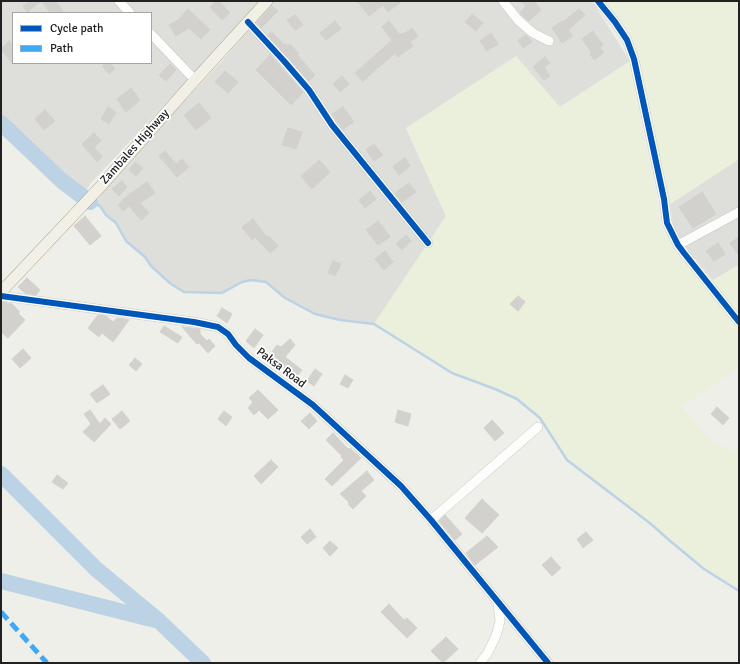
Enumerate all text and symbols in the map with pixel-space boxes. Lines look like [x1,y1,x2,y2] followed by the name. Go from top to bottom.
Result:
[12,12,152,64] legend
[50,21,103,36] text: Cycle path
[50,41,73,56] text: Path
[98,106,172,188] street label: Zambales Highway
[253,345,309,391] street label: Paksa Road

